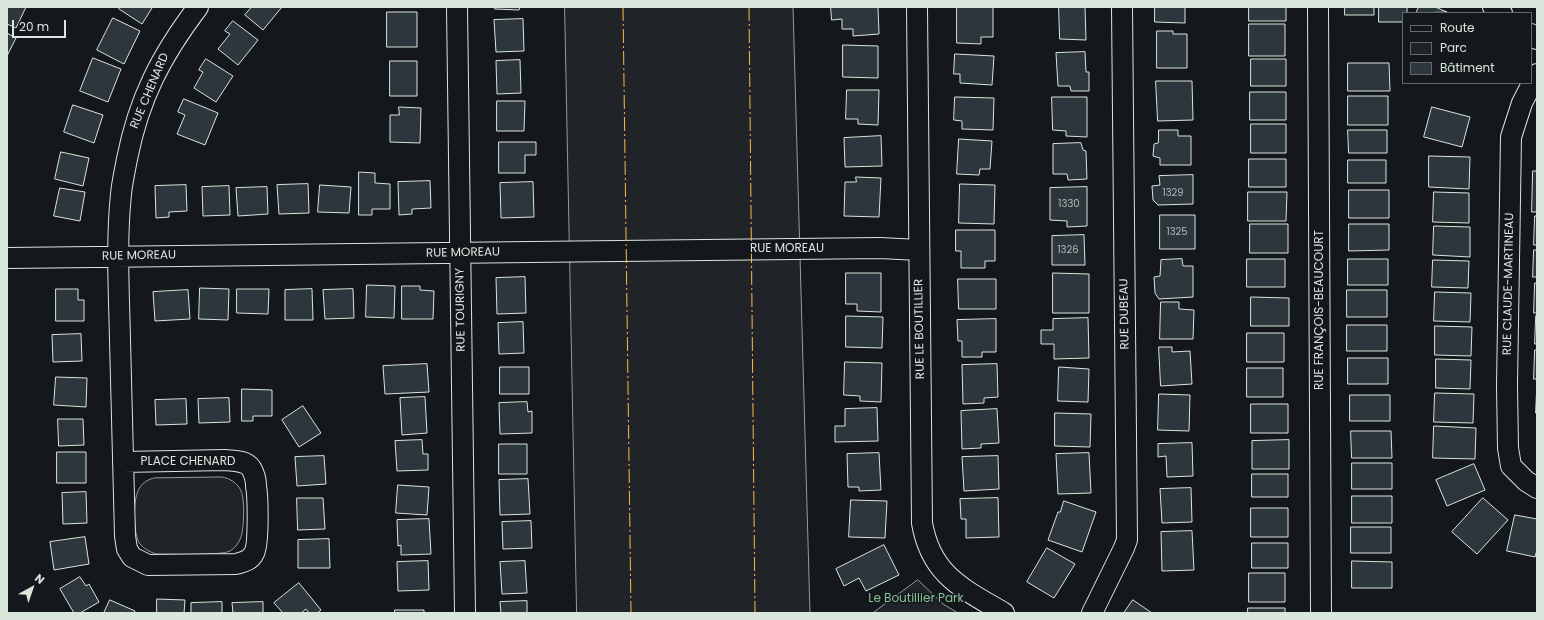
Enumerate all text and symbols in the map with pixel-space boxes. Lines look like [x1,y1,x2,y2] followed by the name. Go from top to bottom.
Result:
[14,12,68,38] scale bar
[1402,12,1532,84] legend
[19,18,49,35] text: 20 m
[1440,19,1474,36] text: Route
[1440,39,1467,56] text: Parc
[128,51,172,131] street label: RUE CHENARD
[1440,59,1495,76] text: Bâtiment
[1162,187,1184,199] house number: 1329
[1058,198,1080,210] house number: 1330
[1501,213,1517,355] street label: RUE CLAUDE-MARTINEAU
[1166,226,1188,238] house number: 1325
[1313,230,1327,390] street label: RUE FRANÇOIS-BEAUCOURT
[750,242,824,256] street label: RUE MOREAU
[1057,244,1079,256] house number: 1326
[426,245,500,261] street label: RUE MOREAU
[102,248,176,264] street label: RUE MOREAU
[453,268,469,352] street label: RUE TOURIGNY
[1117,278,1133,350] street label: RUE DUBEAU
[912,279,928,379] street label: RUE LE BOUTILLIER
[141,455,235,469] street label: PLACE CHENARD
[12,568,52,608] north arrow
[31,570,48,588] text: N
[868,592,964,606] park label: Le Boutillier Park

